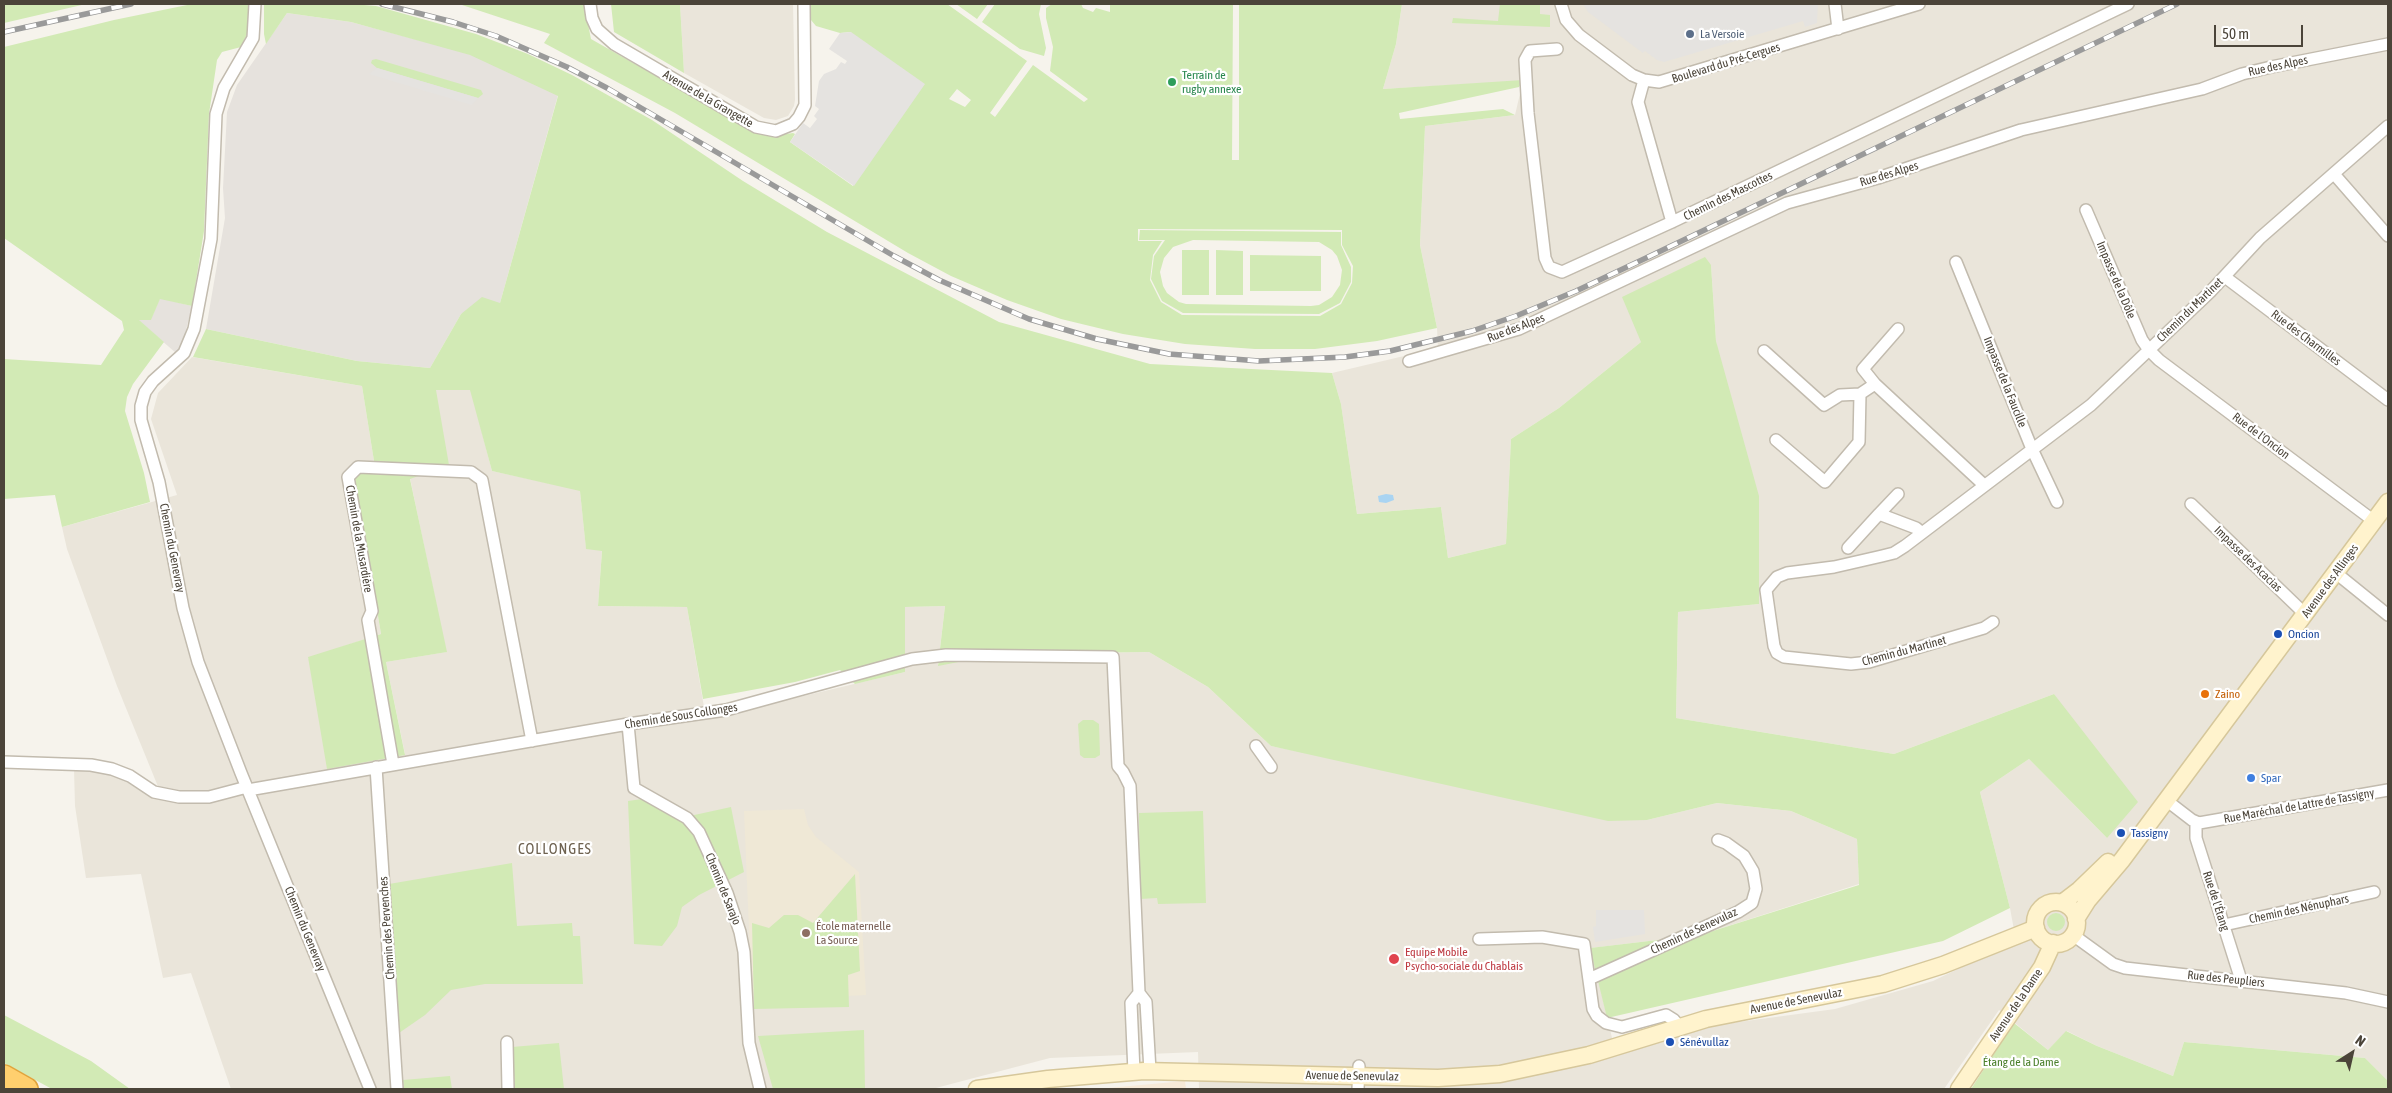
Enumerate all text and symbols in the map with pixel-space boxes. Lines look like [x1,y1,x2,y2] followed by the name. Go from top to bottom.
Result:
[2217,15,2306,47] scale bar
[2222,25,2249,42] text: 50 m
[1700,27,1744,41] place label: La Versoie
[1684,28,1696,40] marker: La Versoie
[1670,40,1782,86] street label: Boulevard du Pré-Cergues
[2247,53,2309,79] street label: Rue des Alpes
[660,67,756,131] street label: Avenue de la Grangette
[1182,68,1241,96] place label: Terrain de rugby annexe
[1166,76,1178,88] marker: Terrain de rugby annexe
[1858,158,1920,190] street label: Rue des Alpes
[1681,168,1775,224] street label: Chemin des Mascottes
[2093,239,2139,321] street label: Impasse de la Dôle
[2154,275,2226,345] street label: Chemin du Martinet
[2268,307,2344,369] street label: Rue des Charmilles
[1485,310,1547,346] street label: Rue des Alpes
[1980,335,2030,429] street label: Impasse de la Faucille
[2229,410,2293,462] street label: Rue de l'Oncion
[342,484,376,594] street label: Chemin de la Musardière
[156,502,188,594] street label: Chemin du Genevray
[2211,523,2285,595] street label: Impasse des Acacias
[2299,541,2361,621] street label: Avenue des Allinges
[2288,627,2319,641] place label: Oncion
[2272,628,2284,640] marker: Oncion
[1860,633,1948,669] street label: Chemin du Martinet
[2215,687,2240,701] place label: Zaino
[2199,688,2211,700] marker: Zaino
[624,700,738,732] street label: Chemin de Sous Collonges
[2261,771,2281,785] place label: Spar
[2245,772,2257,784] marker: Spar
[2223,786,2375,826] street label: Rue Maréchal de Lattre de Tassigny
[2131,826,2168,840] place label: Tassigny
[2115,827,2127,839] marker: Tassigny
[517,840,593,858] district label: COLLONGES
[702,851,744,927] street label: Chemin de Sarajo
[2200,869,2232,933] street label: Rue de l'Étang
[376,876,398,980] street label: Chemin des Pervenches
[281,884,329,974] street label: Chemin du Genevray
[2248,891,2350,927] street label: Chemin des Nénuphars
[1648,905,1740,957] street label: Chemin de Senevulaz
[816,919,891,947] place label: École maternelle La Source
[800,927,812,939] marker: École maternelle La Source
[1405,945,1523,973] place label: Equipe Mobile Psycho-sociale du Chablais
[1387,952,1401,966] marker: Equipe Mobile Psycho-sociale du Chablais
[1986,966,2046,1044] street label: Avenue de la Dame
[2187,968,2265,990] street label: Rue des Peupliers
[1749,985,1843,1017] street label: Avenue de Senevulaz
[2327,1028,2377,1078] north arrow
[2353,1032,2369,1050] text: N
[1680,1035,1729,1049] place label: Sénévullaz
[1664,1036,1676,1048] marker: Sénévullaz
[1983,1055,2059,1069] park label: Étang de la Dame
[1305,1068,1399,1084] street label: Avenue de Senevulaz

